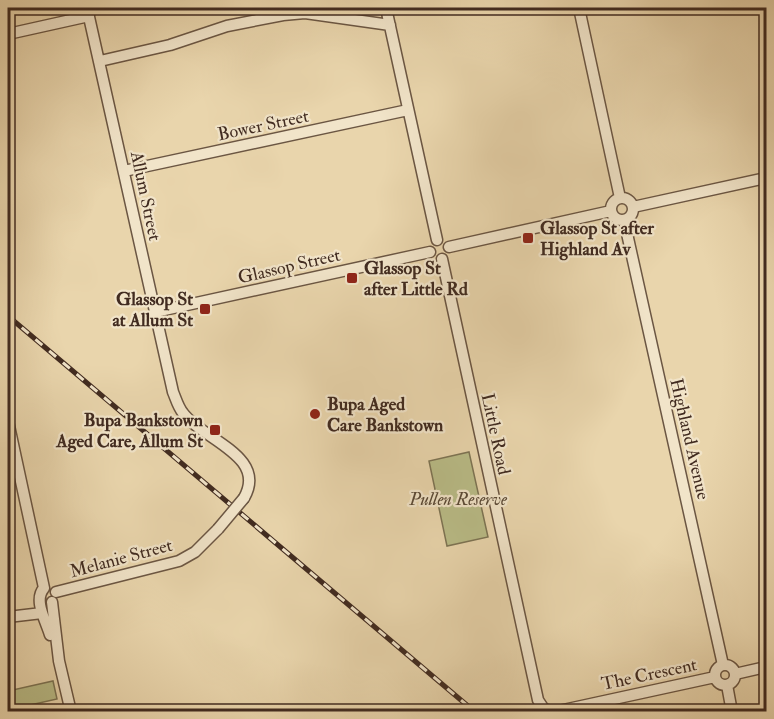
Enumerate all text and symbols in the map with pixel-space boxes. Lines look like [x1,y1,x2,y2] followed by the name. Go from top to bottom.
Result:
[215,105,311,146] street label: Bower Street
[125,148,166,243] street label: Allum Street
[540,217,654,261] place label: Glassop St after Highland Av
[521,231,535,245] marker: Glassop St after Highland Av
[236,244,343,289] street label: Glassop Street
[364,257,468,301] place label: Glassop St after Little Rd
[345,271,359,285] marker: Glassop St after Little Rd
[112,288,193,332] place label: Glassop St at Allum St
[198,302,212,316] marker: Glassop St at Allum St
[664,376,715,502] street label: Highland Avenue
[476,391,515,477] street label: Little Road
[327,393,444,437] place label: Bupa Aged Care Bankstown
[308,407,322,421] marker: Bupa Aged Care Bankstown
[55,409,204,453] place label: Bupa Bankstown Aged Care, Allum St
[208,423,222,437] marker: Bupa Bankstown Aged Care, Allum St
[408,488,508,511] park label: Pullen Reserve
[67,534,175,583] street label: Melanie Street
[599,653,699,696] street label: The Crescent

